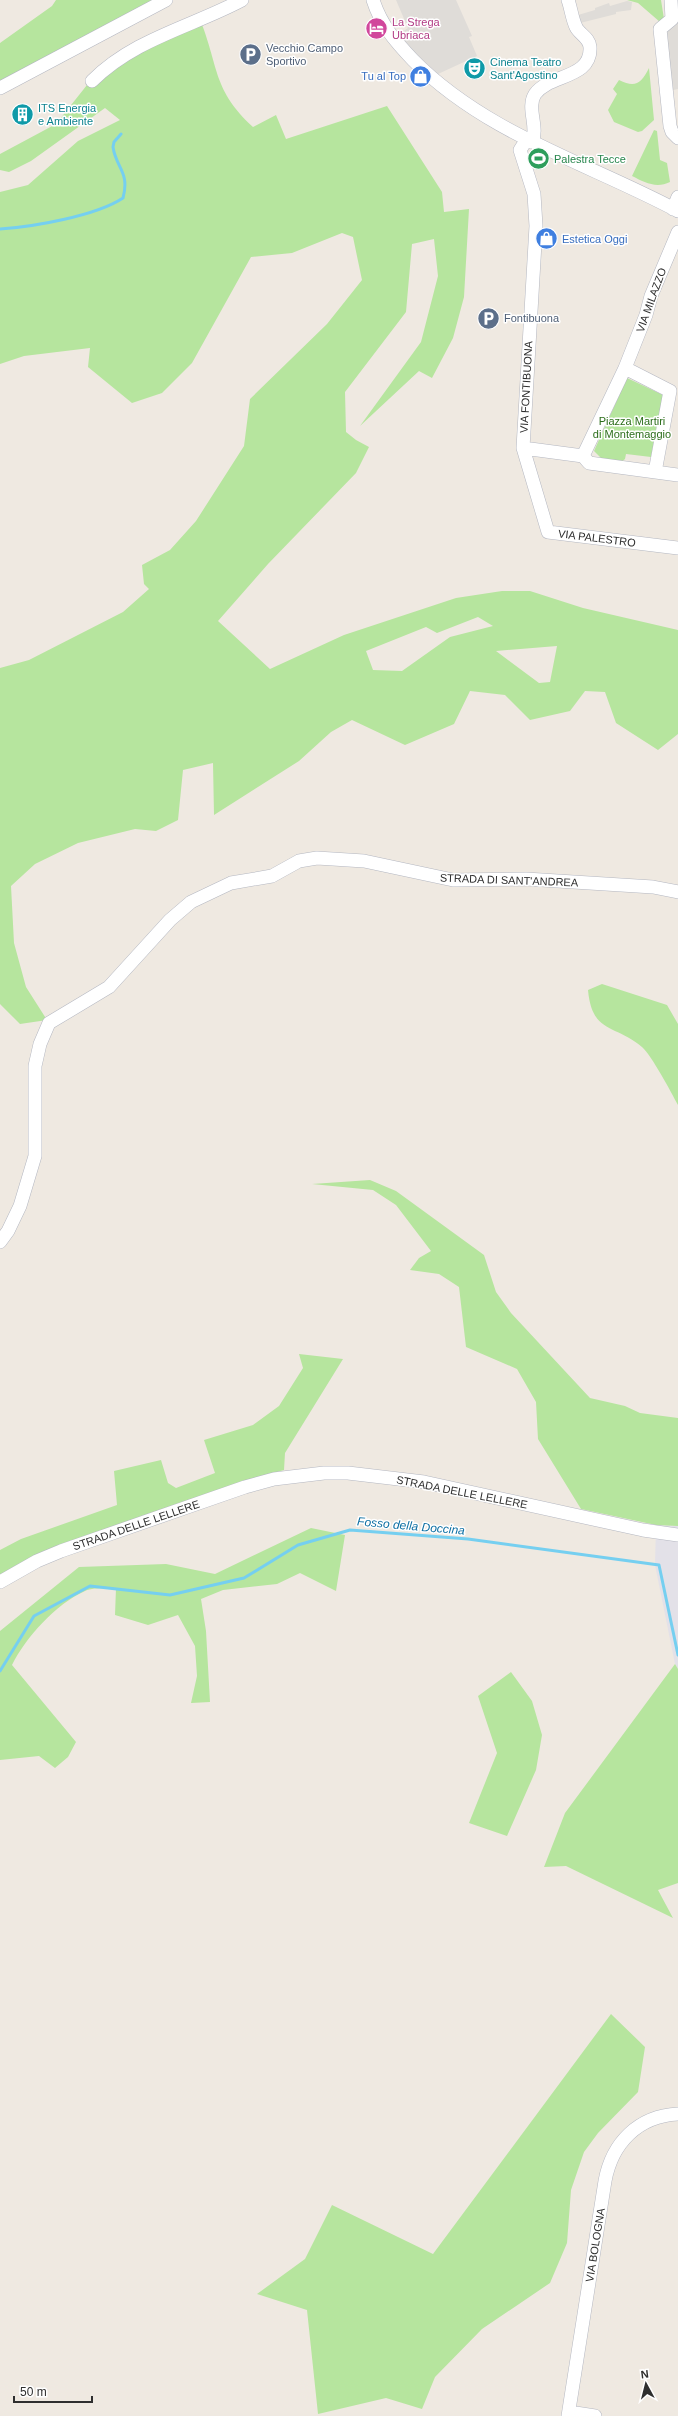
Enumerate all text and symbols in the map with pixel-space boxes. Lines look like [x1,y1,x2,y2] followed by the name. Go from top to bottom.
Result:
[363,15,389,41] hotel icon: La Strega Ubriaca
[392,16,441,41] place label: La Strega Ubriaca
[238,41,264,67] parking icon: Vecchio Campo Sportivo
[266,42,343,67] place label: Vecchio Campo Sportivo
[461,55,487,81] theatre icon: Cinema Teatro Sant'Agostino
[490,56,561,81] place label: Cinema Teatro Sant'Agostino
[408,63,434,89] shop icon: Tu al Top
[361,70,406,82] place label: Tu al Top
[10,101,36,127] building icon: ITS Energia e Ambiente
[38,102,97,127] place label: ITS Energia e Ambiente
[526,146,552,172] sports icon: Palestra Tecce
[554,153,626,165] place label: Palestra Tecce
[534,226,560,252] shop icon: Estetica Oggi
[562,233,627,245] place label: Estetica Oggi
[634,266,668,334] street label: VIA MILAZZO
[475,305,501,331] parking icon: Fontibuona
[504,312,560,324] place label: Fontibuona
[518,340,534,433] street label: VIA FONTIBUONA
[593,415,671,440] park label: Piazza Martiri di Montemaggio
[558,527,637,549] street label: VIA PALESTRO
[440,872,579,888] street label: STRADA DI SANT'ANDREA
[395,1473,529,1511] street label: STRADA DELLE LELLERE
[71,1498,201,1552] street label: STRADA DELLE LELLERE
[357,1514,466,1538] water label: Fosso della Doccina
[583,2207,607,2283] street label: VIA BOLOGNA
[626,2364,666,2404] north arrow
[640,2368,650,2381] text: N
[14,2378,92,2404] scale bar
[20,2385,47,2399] text: 50 m

